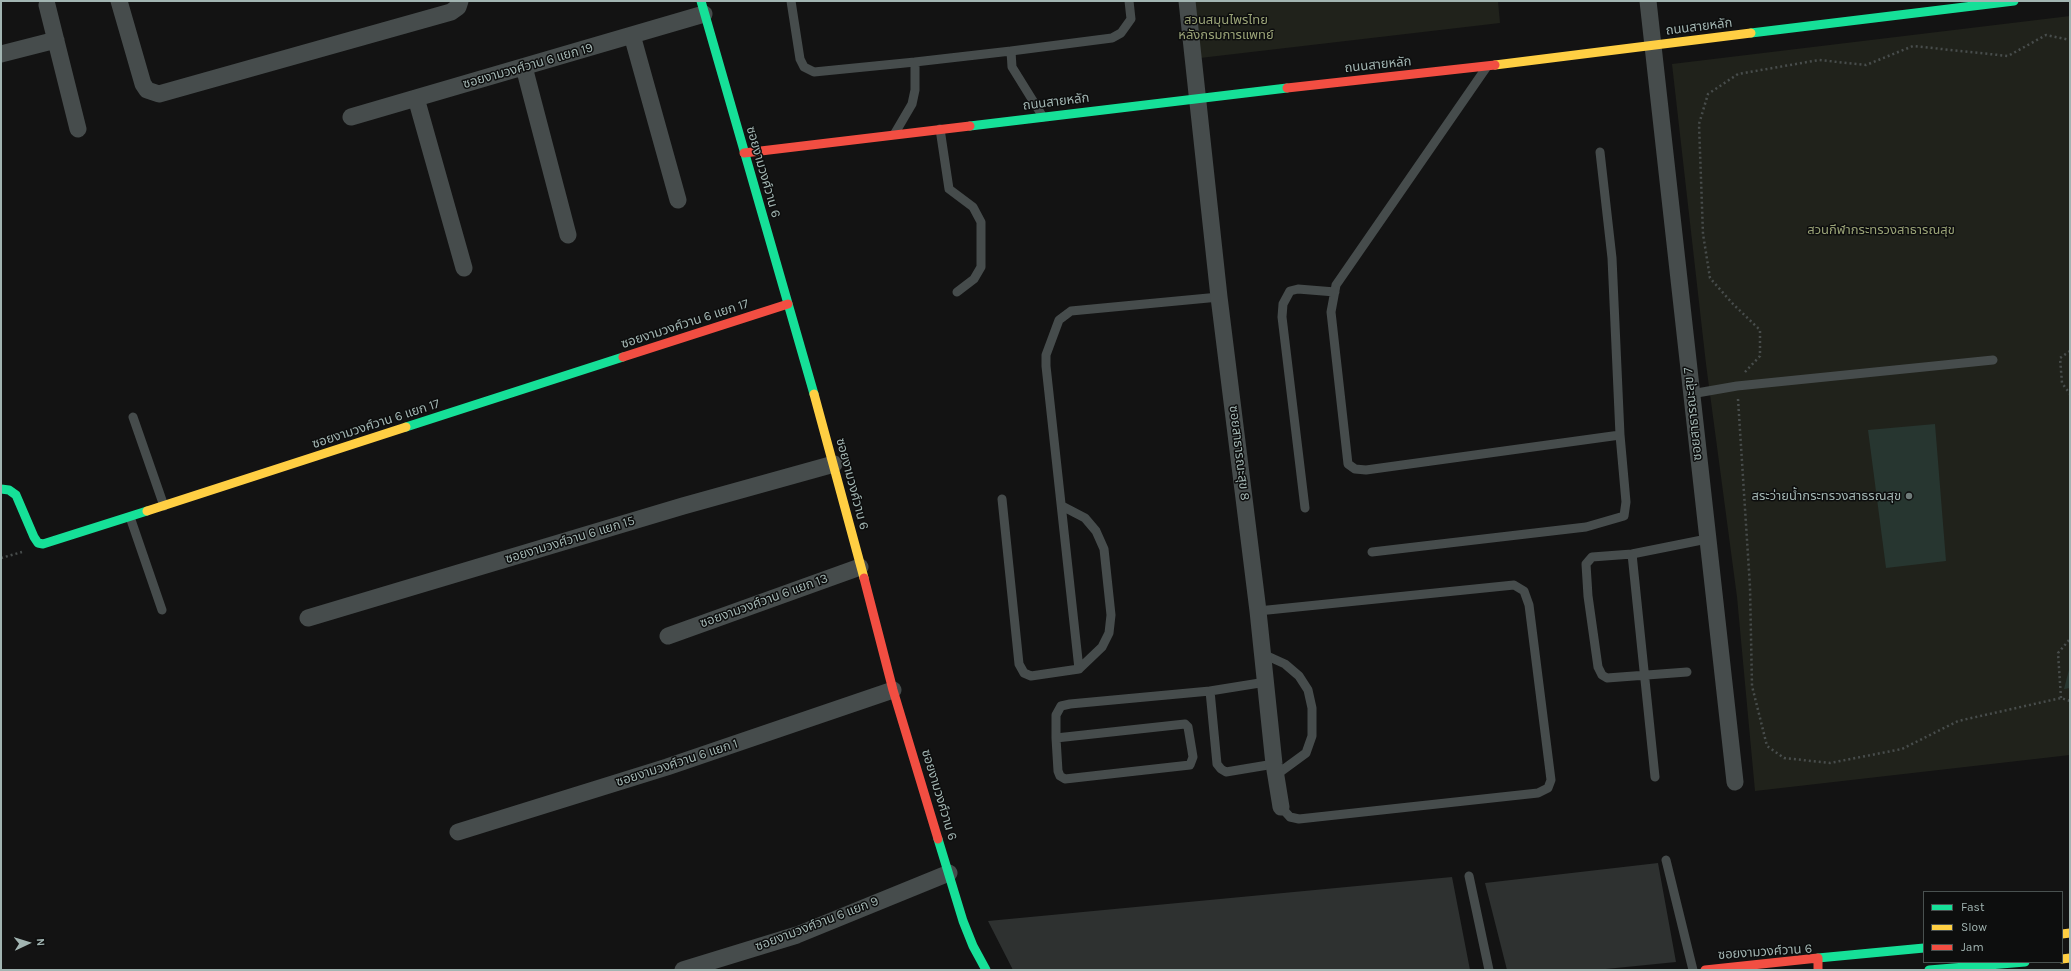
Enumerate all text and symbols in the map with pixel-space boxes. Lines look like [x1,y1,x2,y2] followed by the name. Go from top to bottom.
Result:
[1178,12,1274,43] park label: สวนสมุนไพรไทย หลังกรมการแพทย์
[1665,15,1733,39] street label: ถนนสายหลัก
[461,40,595,92] street label: ซอยงามวงศ์วาน 6 แยก 19
[1344,54,1412,76] street label: ถนนสายหลัก
[1022,90,1090,114] street label: ถนนสายหลัก
[742,124,784,220] street label: ซอยงามวงศ์วาน 6
[1807,222,1955,238] park label: สวนกีฬากระทรวงสาธารณสุข
[619,296,751,352] street label: ซอยงามวงศ์วาน 6 แยก 17
[1680,367,1706,461] street label: ซอยสาธารณะสุข 7
[310,396,442,452] street label: ซอยงามวงศ์วาน 6 แยก 17
[1225,405,1253,501] street label: ซอยสาธารณะสุข 8
[832,436,872,532] street label: ซอยงามวงศ์วาน 6
[1752,488,1901,504] place label: สระว่ายน้ำกระทรวงสาธรณสุข
[1904,491,1914,501] marker: สระว่ายน้ำกระทรวงสาธรณสุข
[503,513,637,567] street label: ซอยงามวงศ์วาน 6 แยก 15
[698,571,830,631] street label: ซอยงามวงศ์วาน 6 แยก 13
[614,736,740,790] street label: ซอยงามวงศ์วาน 6 แยก 1
[918,748,960,842] street label: ซอยงามวงศ์วาน 6
[1923,891,2063,963] legend
[753,893,881,955] street label: ซอยงามวงศ์วาน 6 แยก 9
[1961,900,1984,914] text: Fast
[1961,920,1987,934] text: Slow
[8,923,48,963] north arrow
[34,938,47,947] text: N
[1961,940,1984,954] text: Jam
[1717,941,1813,963] street label: ซอยงามวงศ์วาน 6

